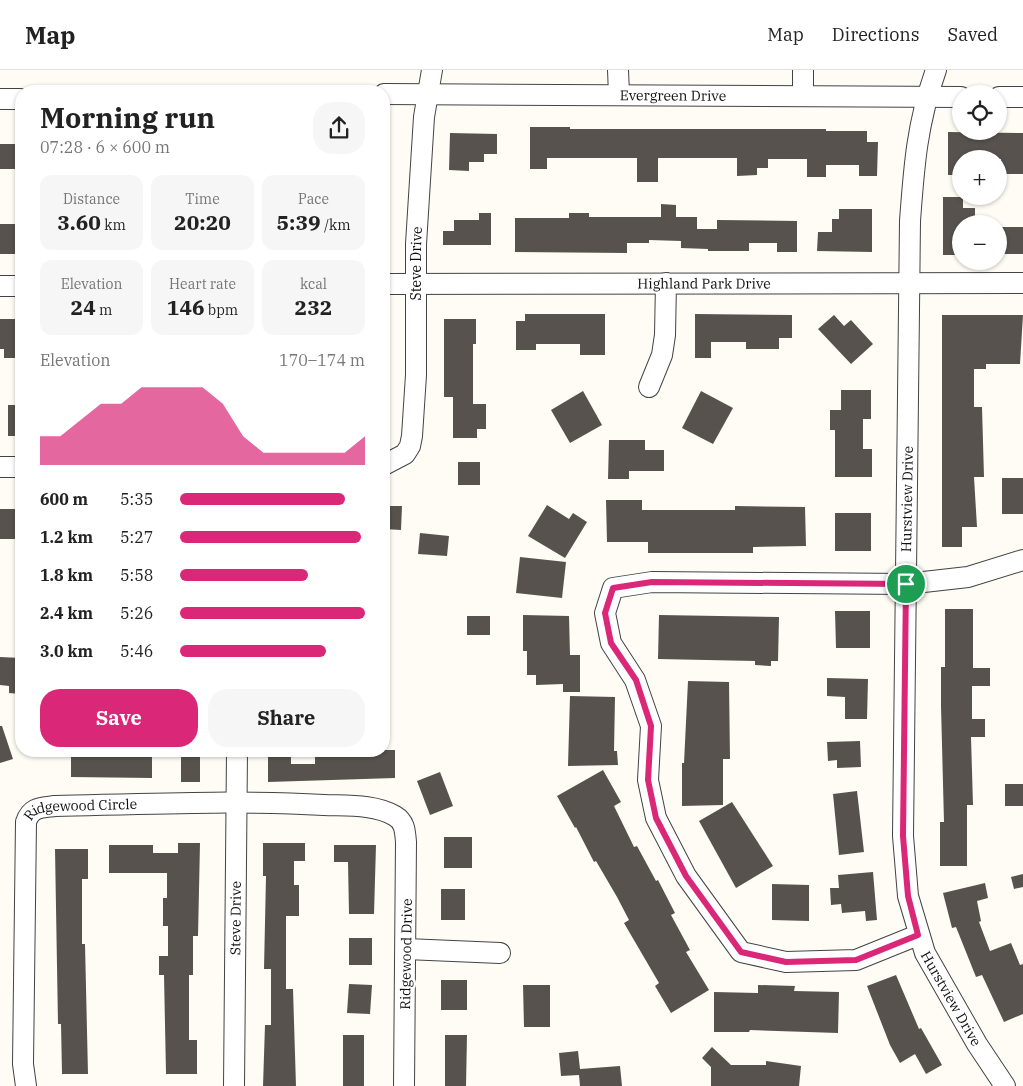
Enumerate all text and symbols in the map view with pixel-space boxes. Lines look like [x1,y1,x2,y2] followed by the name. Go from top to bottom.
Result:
[25,19,75,51] text: Map
[767,23,804,46] text: Map
[832,23,920,46] text: Directions
[948,23,998,46] text: Saved
[952,85,1007,270] map controls
[952,85,1007,140] button: locate
[620,86,726,105] street label: Evergreen Drive
[40,99,215,136] text: Morning run
[313,102,365,154] button: share
[40,137,170,157] text: 07:28 · 6 × 600 m
[952,150,1007,205] button: +
[63,190,120,208] text: Distance
[185,190,220,208] text: Time
[298,190,329,208] text: Pace
[57,208,101,236] text: 3.60
[174,208,231,236] text: 20:20
[276,208,321,236] text: 5:39
[952,215,1007,270] button: −
[101,216,126,234] text: km
[321,216,351,234] text: /km
[407,226,426,301] street label: Steve Drive
[637,274,771,293] street label: Highland Park Drive
[61,275,122,293] text: Elevation
[169,275,236,293] text: Heart rate
[300,275,327,293] text: kcal
[71,293,96,321] text: 24
[167,293,205,321] text: 146
[295,293,332,321] text: 232
[96,301,112,319] text: m
[205,301,238,319] text: bpm
[40,350,110,370] text: Elevation
[279,350,365,370] text: 170–174 m
[897,446,917,552] street label: Hurstview Drive
[40,489,88,509] text: 600 m
[120,489,153,509] text: 5:35
[40,527,93,547] text: 1.2 km
[120,527,153,547] text: 5:27
[885,563,927,605] pin
[40,565,93,585] text: 1.8 km
[120,565,153,585] text: 5:58
[892,570,920,598] icon: arrive
[40,603,93,623] text: 2.4 km
[120,603,153,623] text: 5:26
[40,641,93,661] text: 3.0 km
[120,641,153,661] text: 5:46
[40,689,198,747] button: Save
[208,689,365,747] button: Share
[20,795,137,824] street label: Ridgewood Circle
[226,881,245,955] street label: Steve Drive
[396,898,416,1010] street label: Ridgewood Drive
[917,948,985,1049] street label: Hurstview Drive

